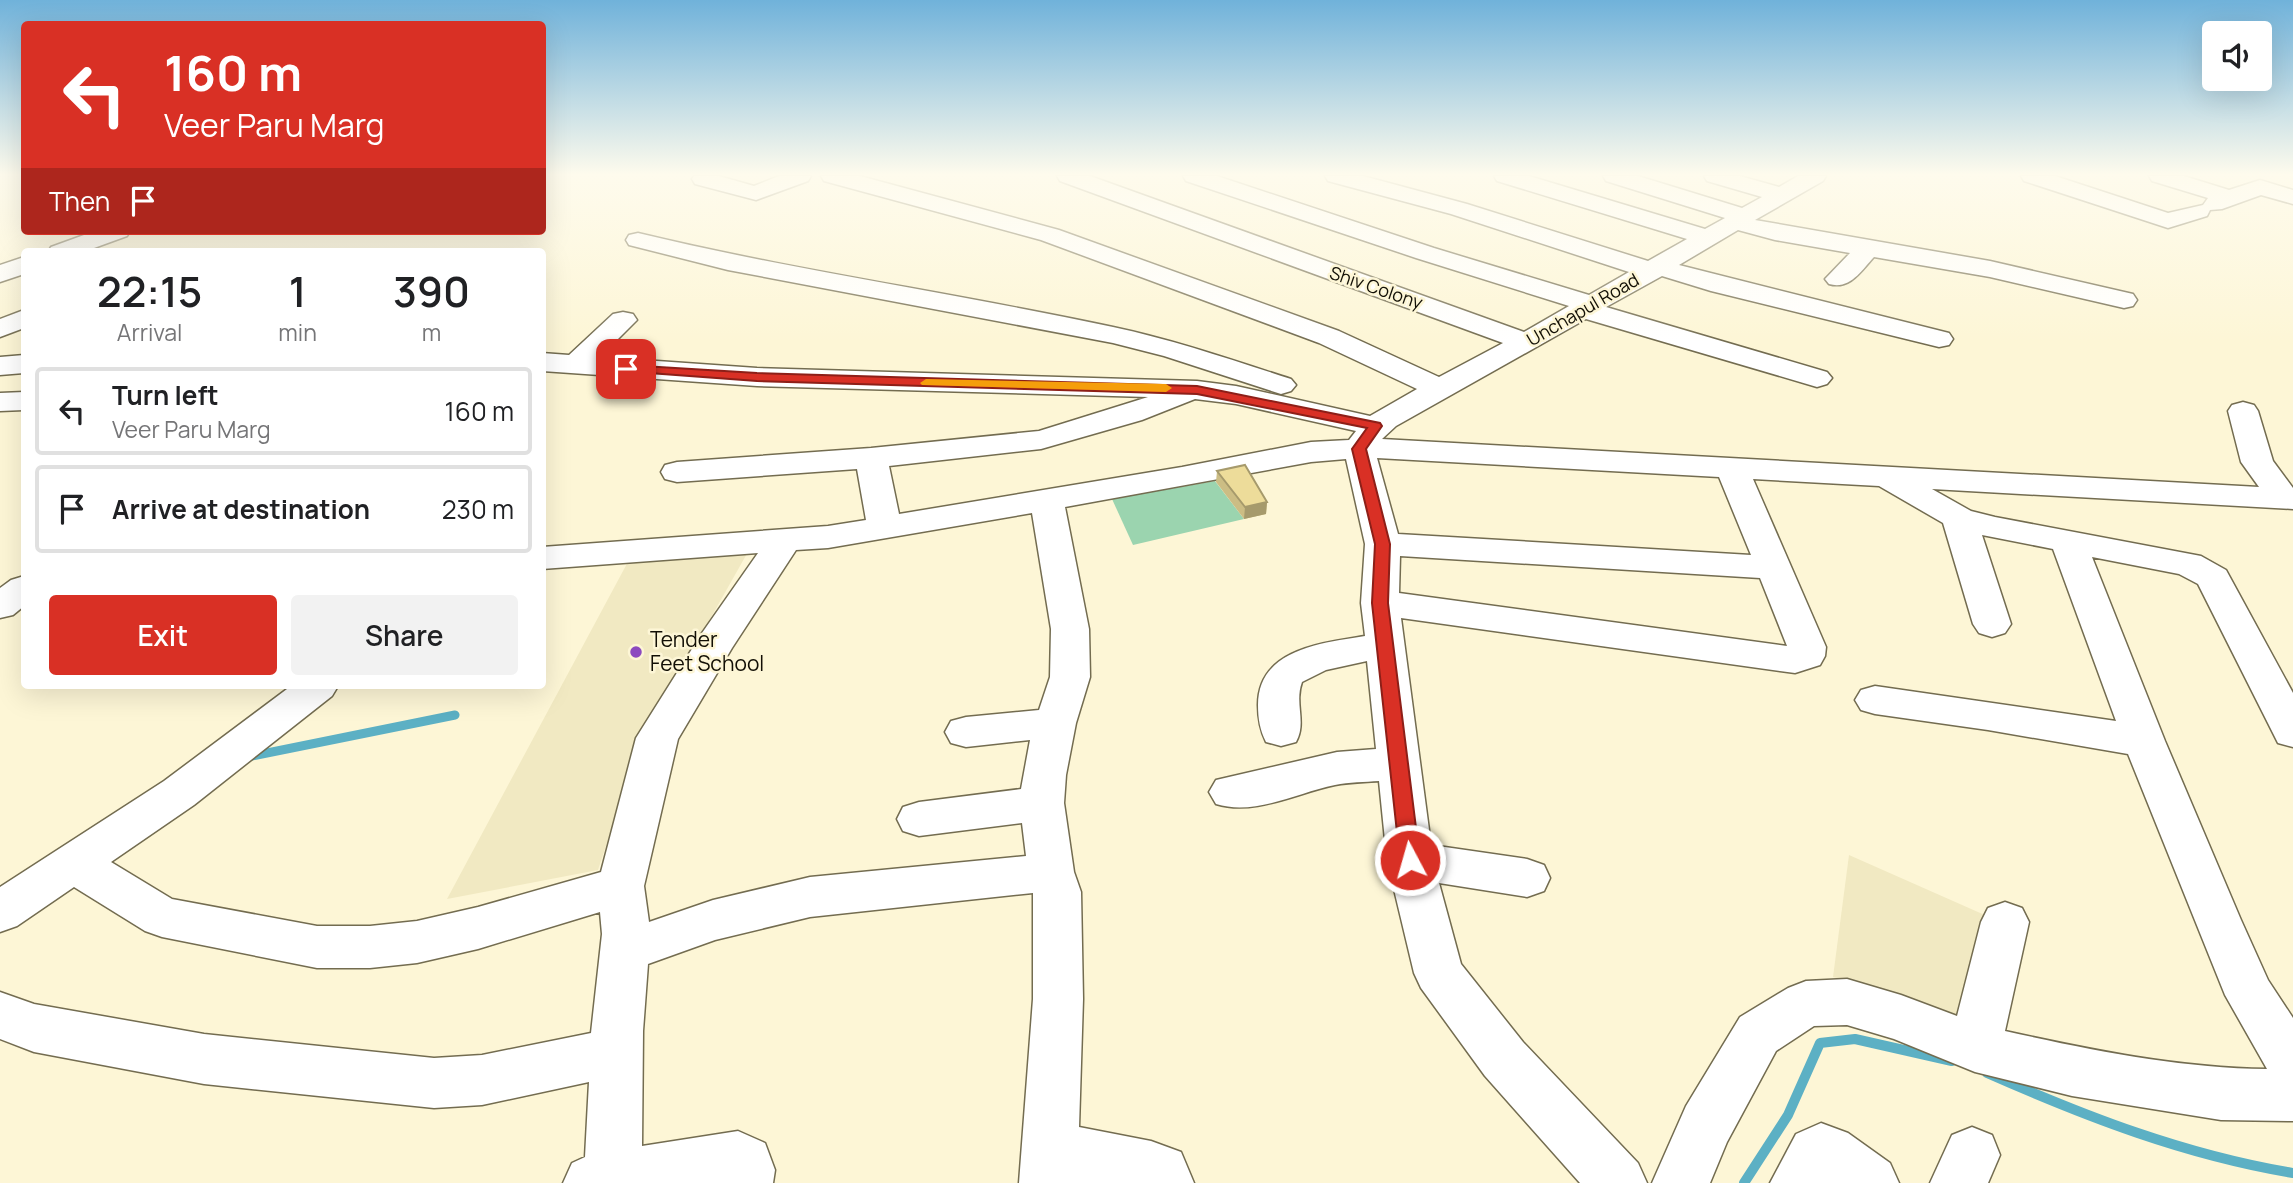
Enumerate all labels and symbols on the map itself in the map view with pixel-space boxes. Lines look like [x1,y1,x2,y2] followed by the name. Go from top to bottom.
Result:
[1327,260,1427,314] street label: Shiv Colony
[1522,267,1643,351] street label: Unchapul Road
[596,339,656,399] pin
[650,625,764,677] place label: Tender Feet School
[628,644,644,660] marker: Tender Feet School
[1373,823,1447,897] position arrow

